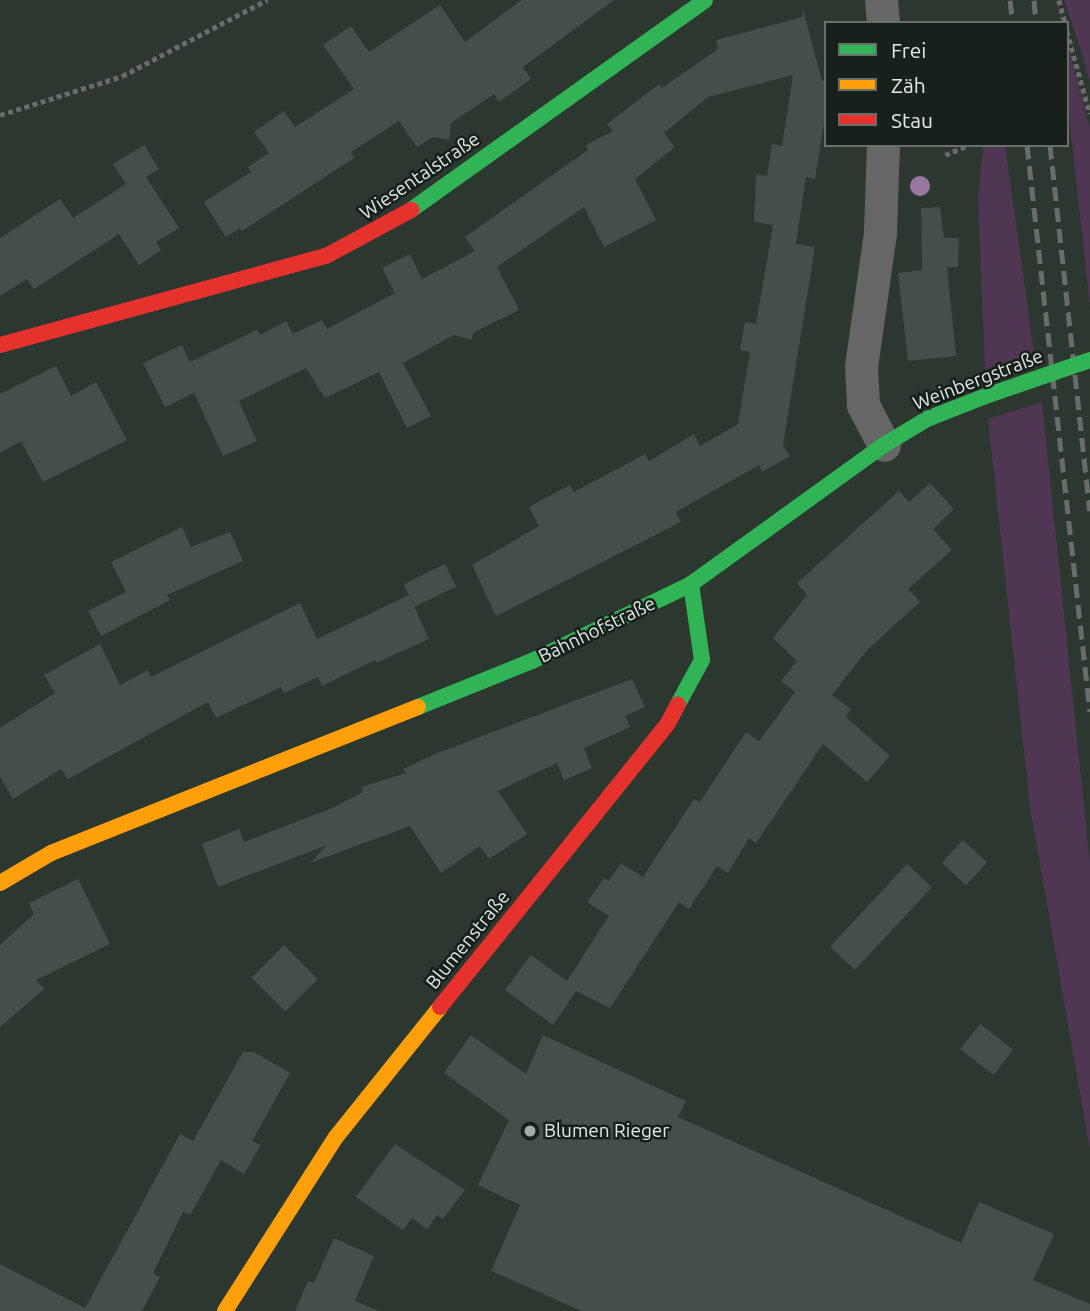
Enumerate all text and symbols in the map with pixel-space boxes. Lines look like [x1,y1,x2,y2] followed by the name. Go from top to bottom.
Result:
[824,21,1069,147] legend
[891,38,926,62] text: Frei
[891,73,926,97] text: Zäh
[891,108,933,132] text: Stau
[356,128,484,224] street label: Wiesentalstraße
[910,345,1046,415] street label: Weinbergstraße
[535,592,659,668] street label: Bahnhofstraße
[421,886,515,994] street label: Blumenstraße
[544,1120,670,1142] place label: Blumen Rieger
[522,1123,538,1139] marker: Blumen Rieger

